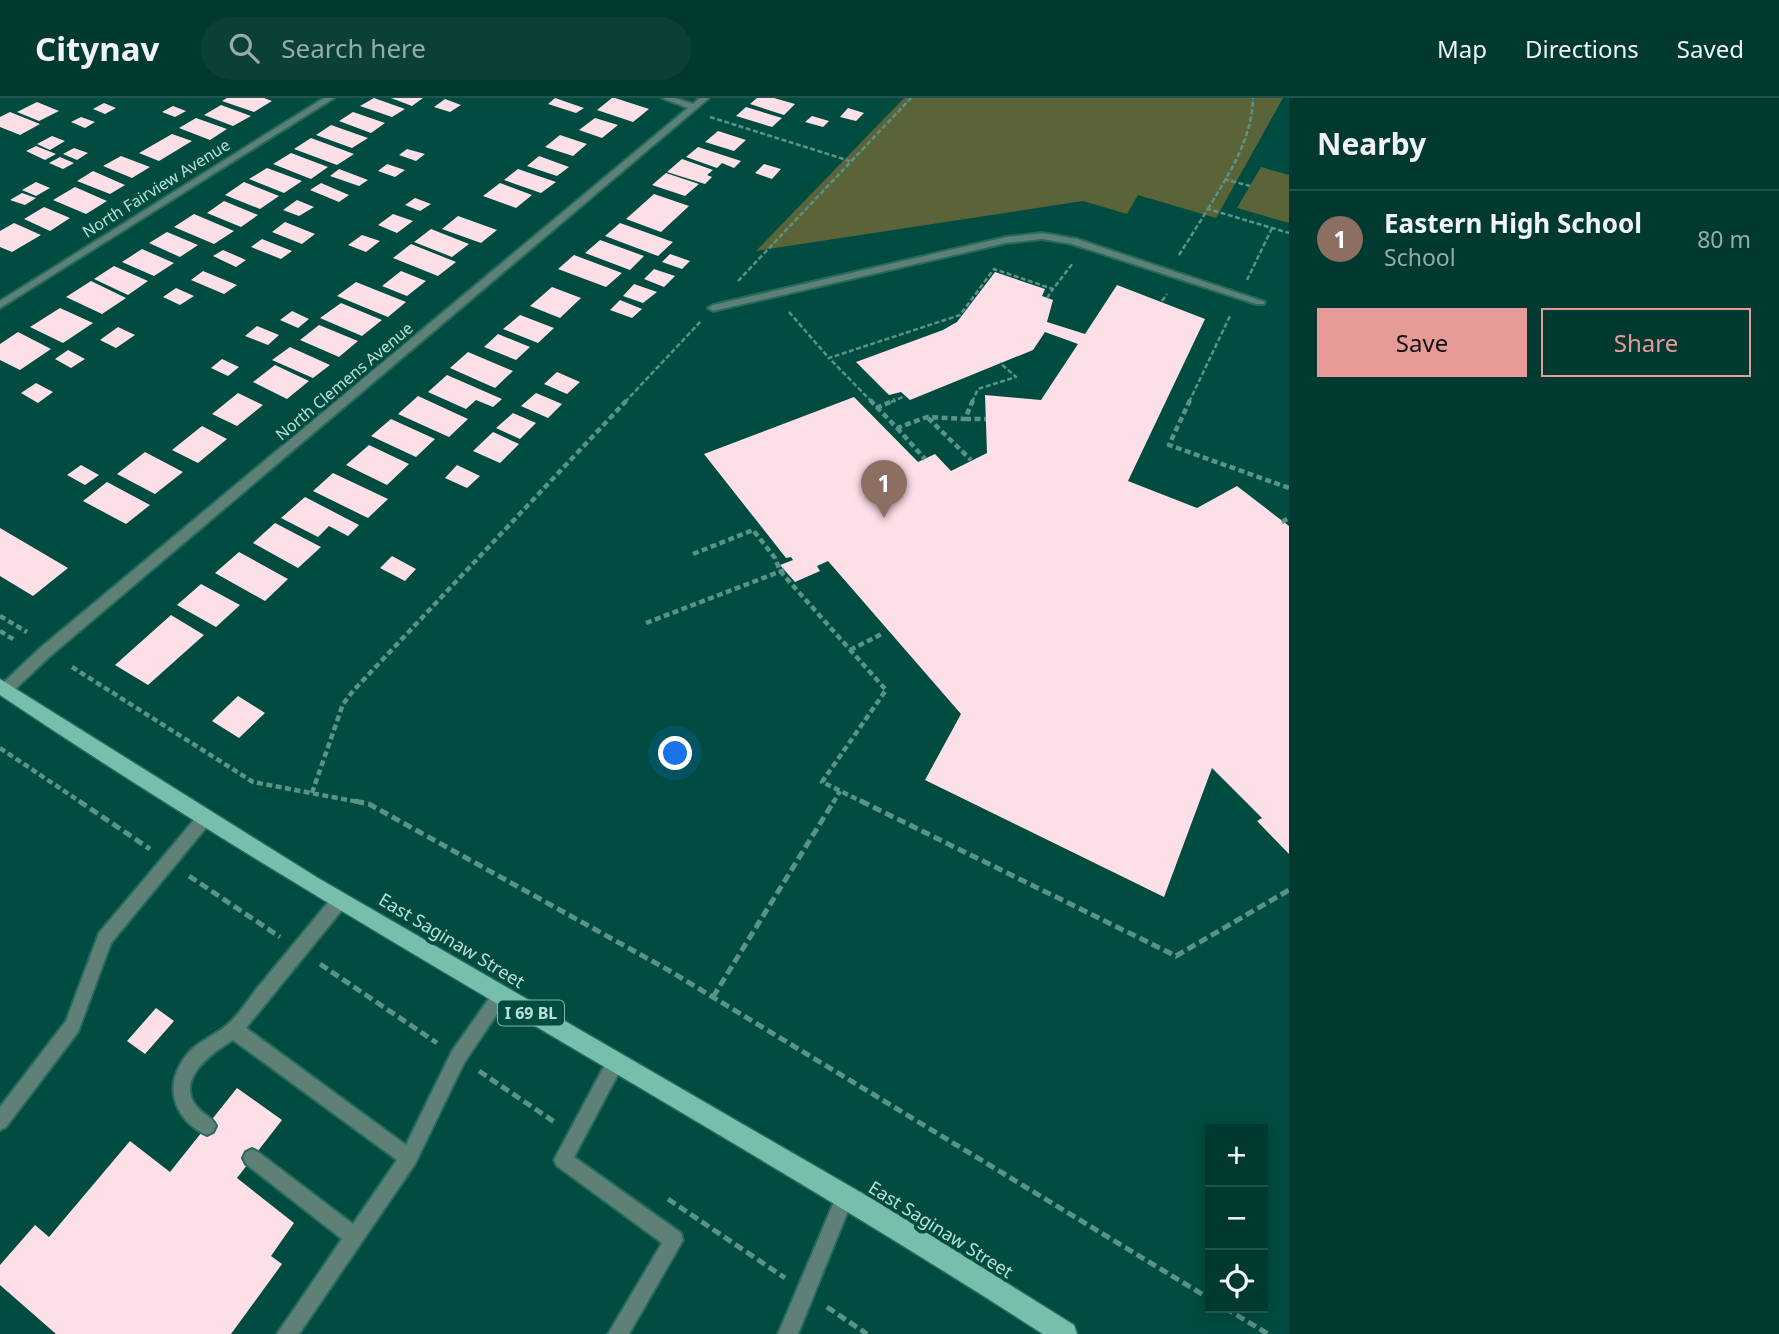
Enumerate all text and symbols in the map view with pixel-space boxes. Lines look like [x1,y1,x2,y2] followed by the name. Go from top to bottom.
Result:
[201,17,691,80] search box
[35,26,159,71] text: Citynav
[225,29,263,67] icon: search
[281,30,426,66] text: Search here
[1437,32,1487,65] text: Map
[1525,32,1639,65] text: Directions
[1677,32,1744,65] text: Saved
[1317,123,1426,164] text: Nearby
[78,134,234,242] street label: North Fairview Avenue
[1384,205,1642,241] text: Eastern High School
[1333,223,1347,255] text: 1
[1697,223,1751,255] text: 80 m
[1384,241,1456,273] text: School
[1317,308,1527,377] button: Save
[1541,308,1751,377] button: Share
[271,317,417,445] street label: North Clemens Avenue
[861,460,907,518] pin: 1
[658,736,692,770] your location
[375,887,530,993] street label: East Saginaw Street
[498,1001,564,1026] road number: I 69 BL
[1205,1124,1268,1313] map controls
[1205,1124,1268,1187] button: +
[864,1175,1018,1283] street label: East Saginaw Street
[1205,1187,1268,1250] button: −
[1205,1250,1268,1313] button: locate

